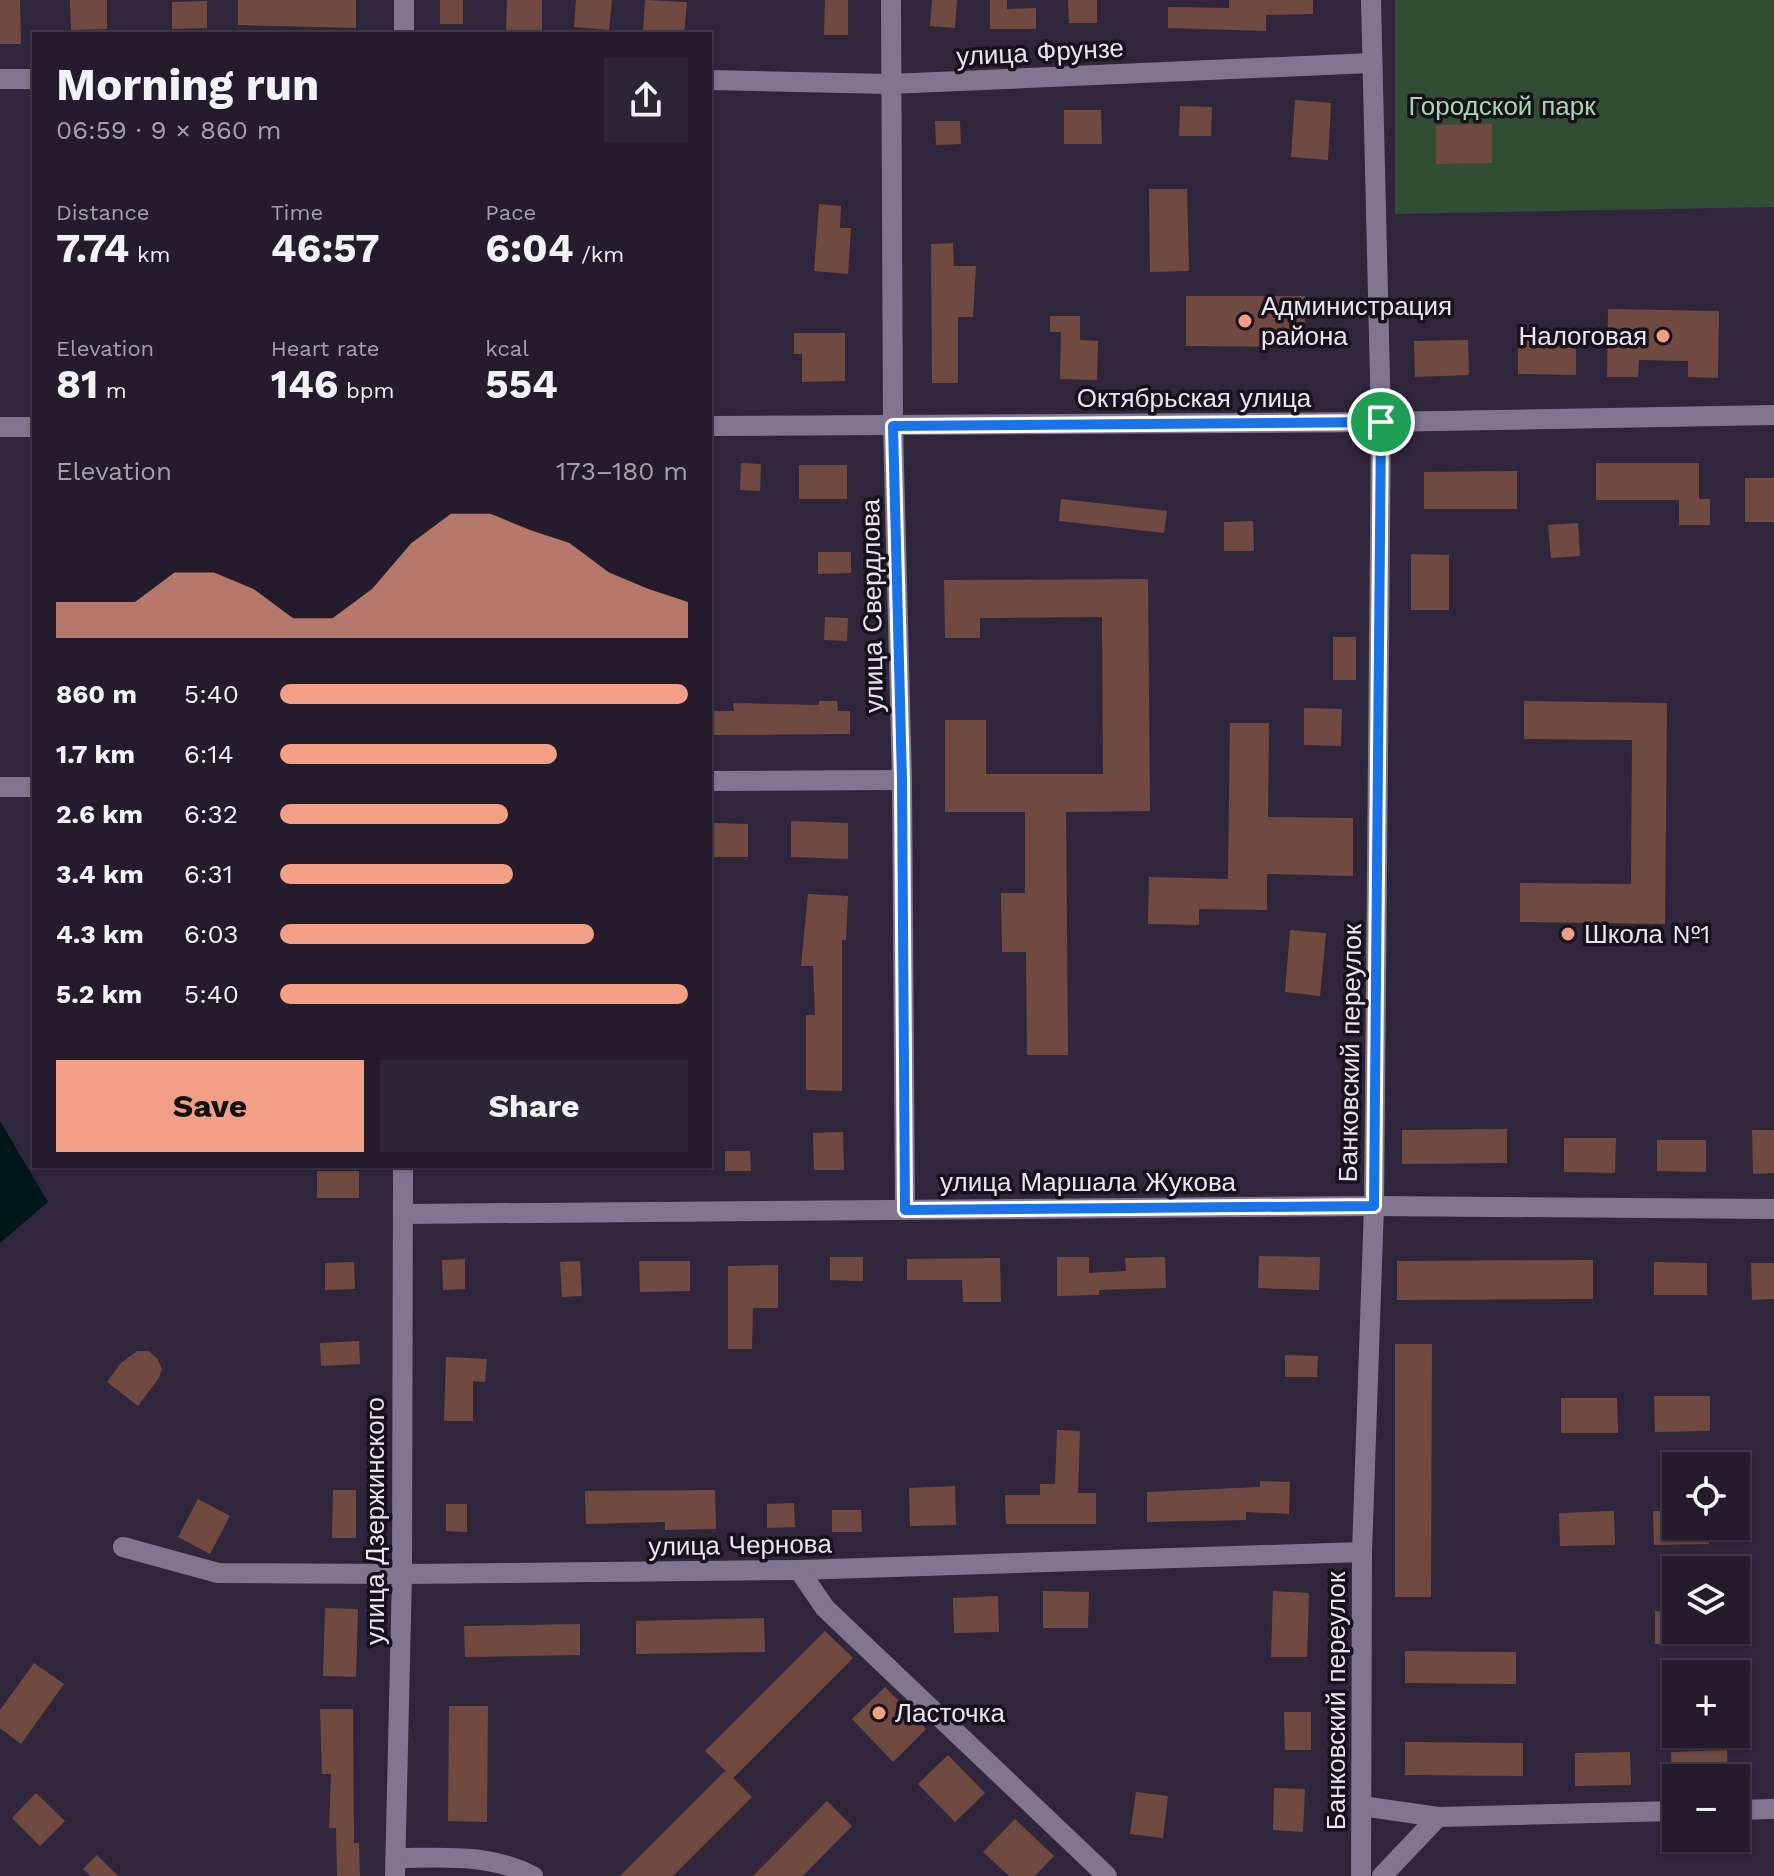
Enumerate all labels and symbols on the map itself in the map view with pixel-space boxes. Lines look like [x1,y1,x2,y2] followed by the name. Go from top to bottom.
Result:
[955,33,1125,71] street label: улица Фрунзе
[1408,91,1596,121] park label: Городской парк
[1261,291,1452,351] place label: Администрация района
[1236,312,1254,330] marker: Администрация района
[1518,321,1647,351] place label: Налоговая
[1654,327,1672,345] marker: Налоговая
[1077,383,1312,413] street label: Октябрьская улица
[1347,388,1415,456] pin
[855,498,889,713] street label: улица Свердлова
[1584,919,1710,949] place label: Школа №1
[1333,923,1367,1183] street label: Банковский переулок
[1559,925,1577,943] marker: Школа №1
[940,1167,1236,1197] street label: улица Маршала Жукова
[360,1397,390,1645] street label: улица Дзержинского
[648,1528,832,1562] street label: улица Чернова
[1321,1571,1351,1830] street label: Банковский переулок
[895,1698,1006,1728] place label: Ласточка
[870,1704,888,1722] marker: Ласточка

